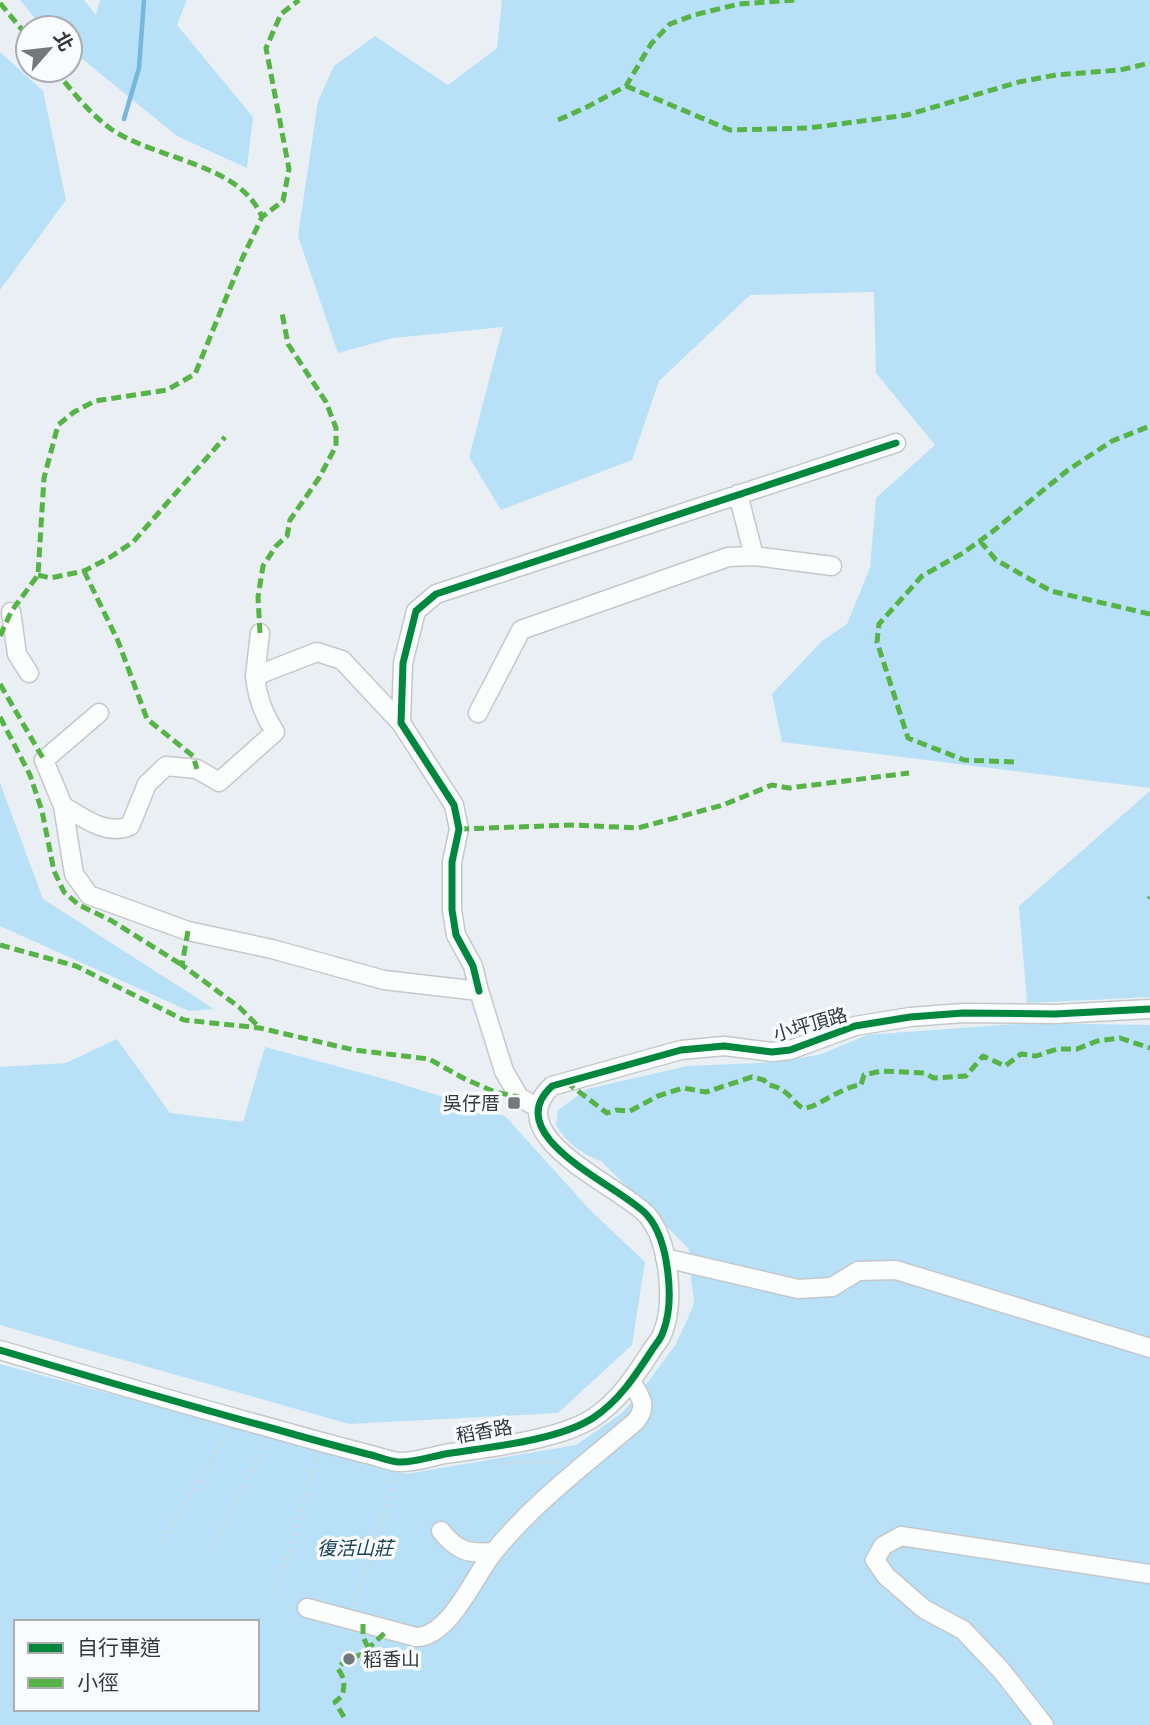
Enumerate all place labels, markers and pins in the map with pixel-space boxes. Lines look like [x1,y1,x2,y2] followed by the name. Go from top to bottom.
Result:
[443,1090,500,1115] place label: 吳仔厝
[506,1095,522,1111] marker: 吳仔厝
[363,1646,420,1671] place label: 稻香山
[341,1651,357,1667] marker: 稻香山

